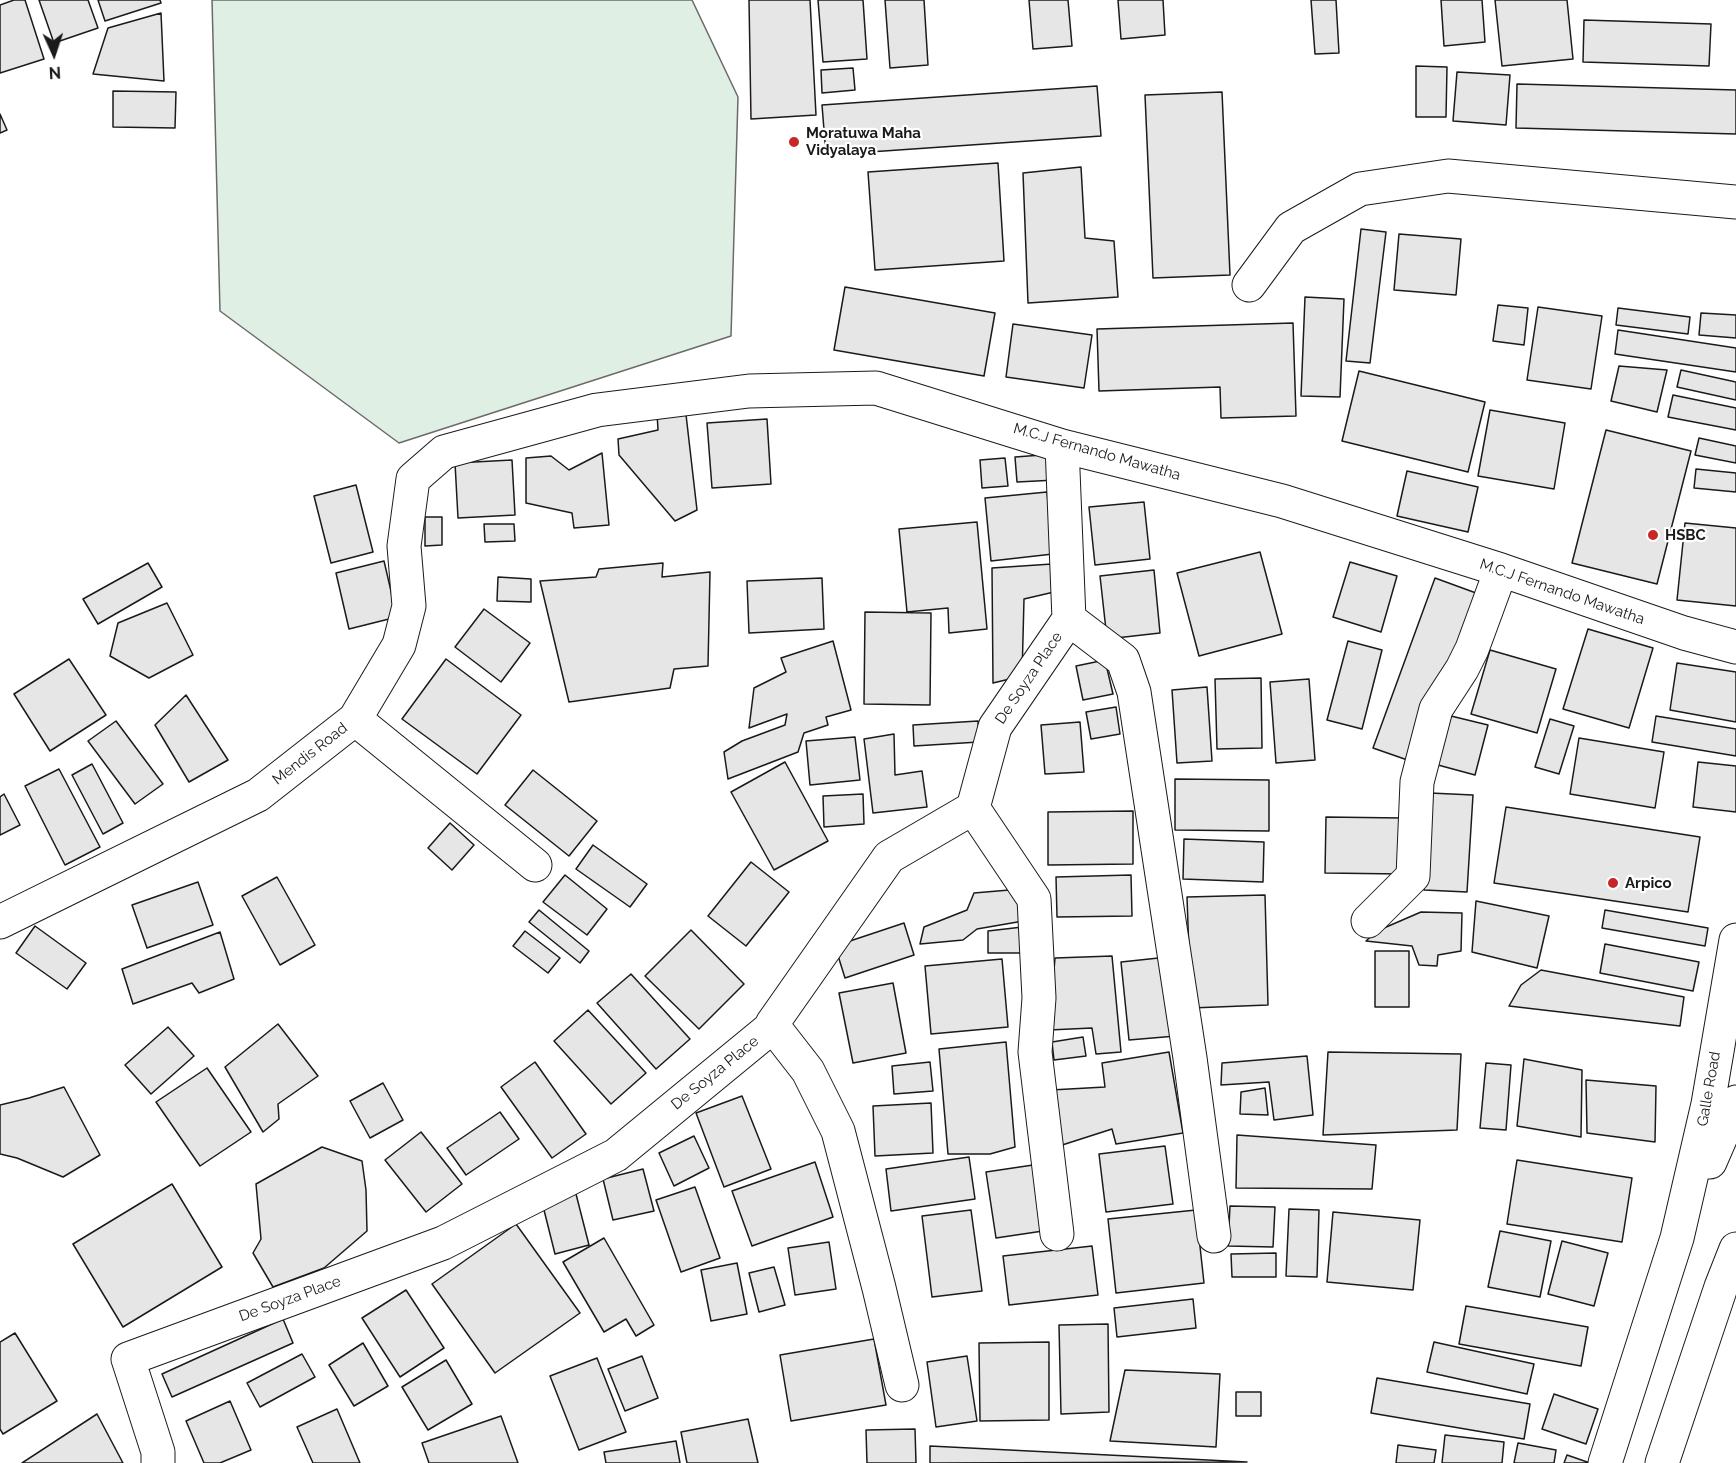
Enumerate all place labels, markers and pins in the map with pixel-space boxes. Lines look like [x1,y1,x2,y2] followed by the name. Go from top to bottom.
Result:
[806,124,921,159] place label: Moratuwa Maha Vidyalaya
[787,135,801,149] marker: Moratuwa Maha Vidyalaya
[1665,526,1706,544] place label: HSBC
[1646,528,1660,542] marker: HSBC
[1625,874,1672,892] place label: Arpico
[1606,876,1620,890] marker: Arpico

